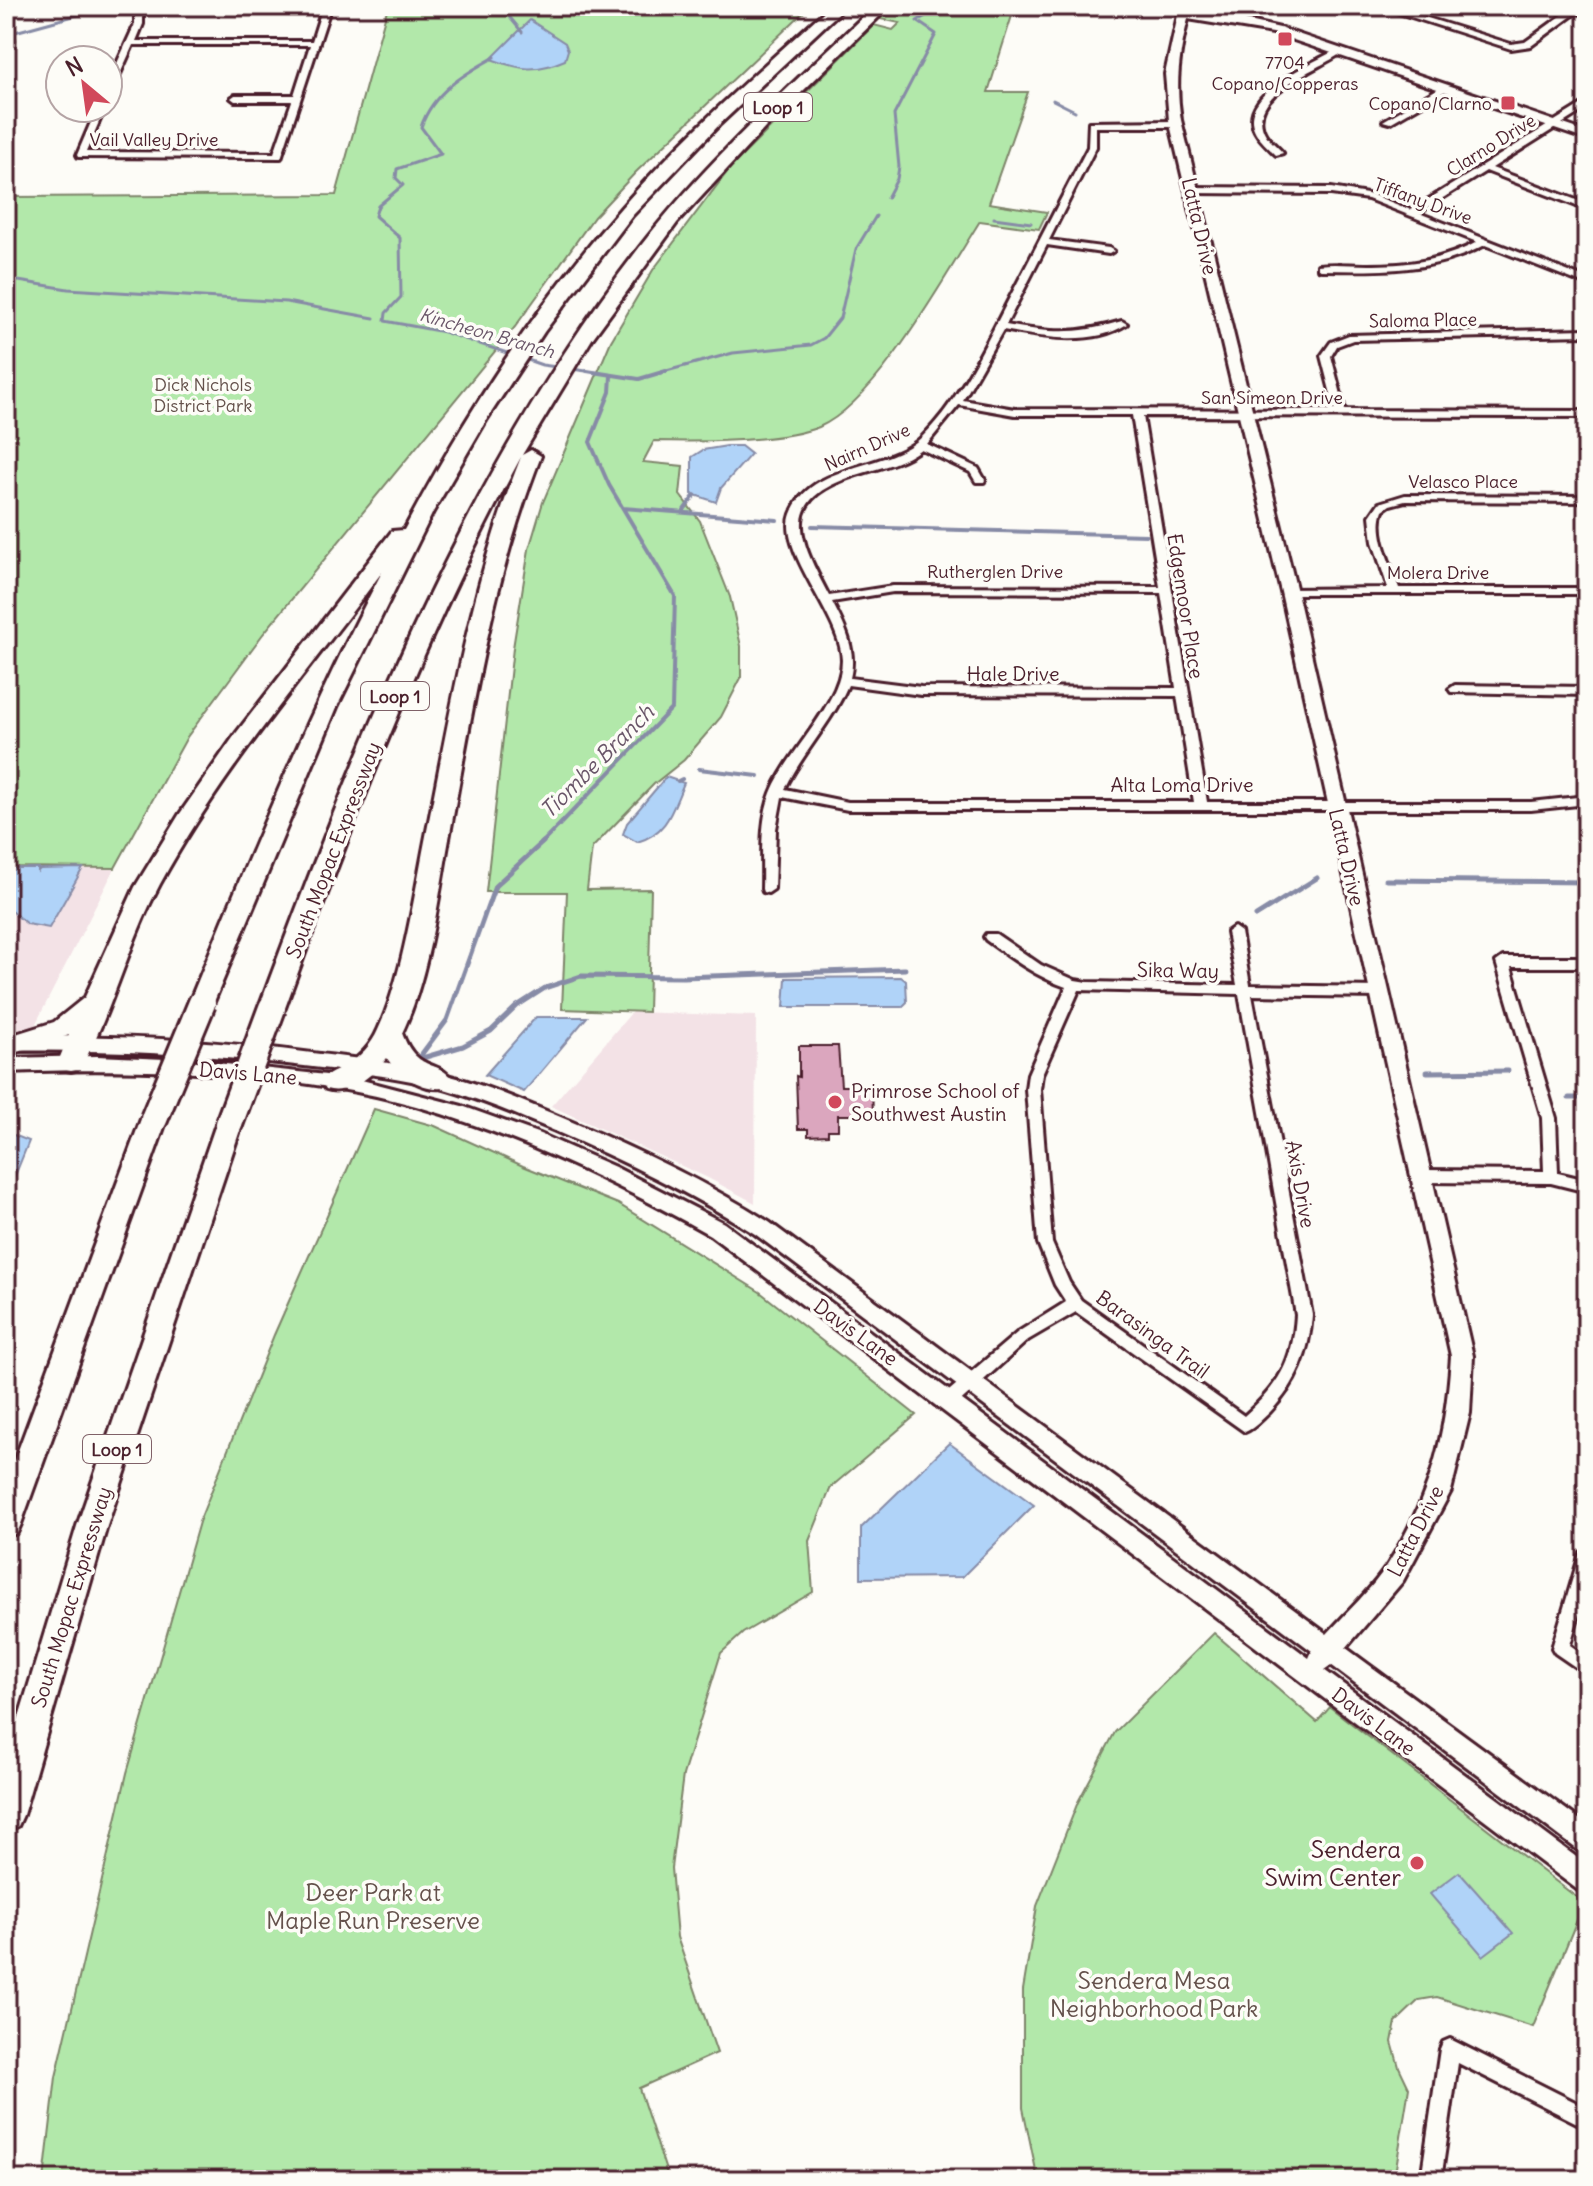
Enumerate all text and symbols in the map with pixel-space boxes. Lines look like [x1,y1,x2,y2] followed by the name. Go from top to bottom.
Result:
[1276,30,1294,48] marker: 7704 Copano/Copperas
[44,44,124,124] north arrow
[61,51,88,82] text: N
[1211,51,1359,95] place label: 7704 Copano/Copperas
[1369,92,1492,115] place label: Copano/Clarno
[744,93,812,121] road number: Loop 1
[1499,94,1517,112] marker: Copano/Clarno
[1442,109,1540,181] street label: Clarno Drive
[90,128,218,151] street label: Vail Valley Drive
[1371,173,1475,229] street label: Tiffany Drive
[1177,175,1223,277] street label: Latta Drive
[417,303,557,363] water label: Kincheon Branch
[1369,308,1477,332] street label: Saloma Place
[153,373,253,417] park label: Dick Nichols District Park
[1201,386,1343,409] street label: San Simeon Drive
[821,418,913,476] street label: Nairn Drive
[1408,470,1518,493] street label: Velasco Place
[1162,532,1210,680] street label: Edgemoor Place
[927,560,1063,583] street label: Rutherglen Drive
[1387,561,1489,584] street label: Molera Drive
[966,661,1060,686] street label: Hale Drive
[361,682,429,710] road number: Loop 1
[534,697,661,824] water label: Tiombe Branch
[280,738,386,962] street label: South Mopac Expressway
[1110,772,1254,797] street label: Alta Loma Drive
[1324,806,1370,908] street label: Latta Drive
[1137,957,1219,983] street label: Sika Way
[198,1056,298,1090] street label: Davis Lane
[851,1078,1020,1126] place label: Primrose School of Southwest Austin
[826,1093,844,1111] marker: Primrose School of Southwest Austin
[1281,1138,1321,1230] street label: Axis Drive
[1092,1285,1214,1383] street label: Barasinga Trail
[809,1293,903,1371] street label: Davis Lane
[83,1435,151,1463] road number: Loop 1
[1381,1481,1449,1581] street label: Latta Drive
[25,1483,117,1711] street label: South Mopac Expressway
[1327,1681,1421,1761] street label: Davis Lane
[1265,1834,1401,1892] place label: Sendera Swim Center
[1408,1854,1426,1872] marker: Sendera Swim Center
[266,1877,480,1935] park label: Deer Park at Maple Run Preserve
[1050,1965,1258,2023] park label: Sendera Mesa Neighborhood Park

